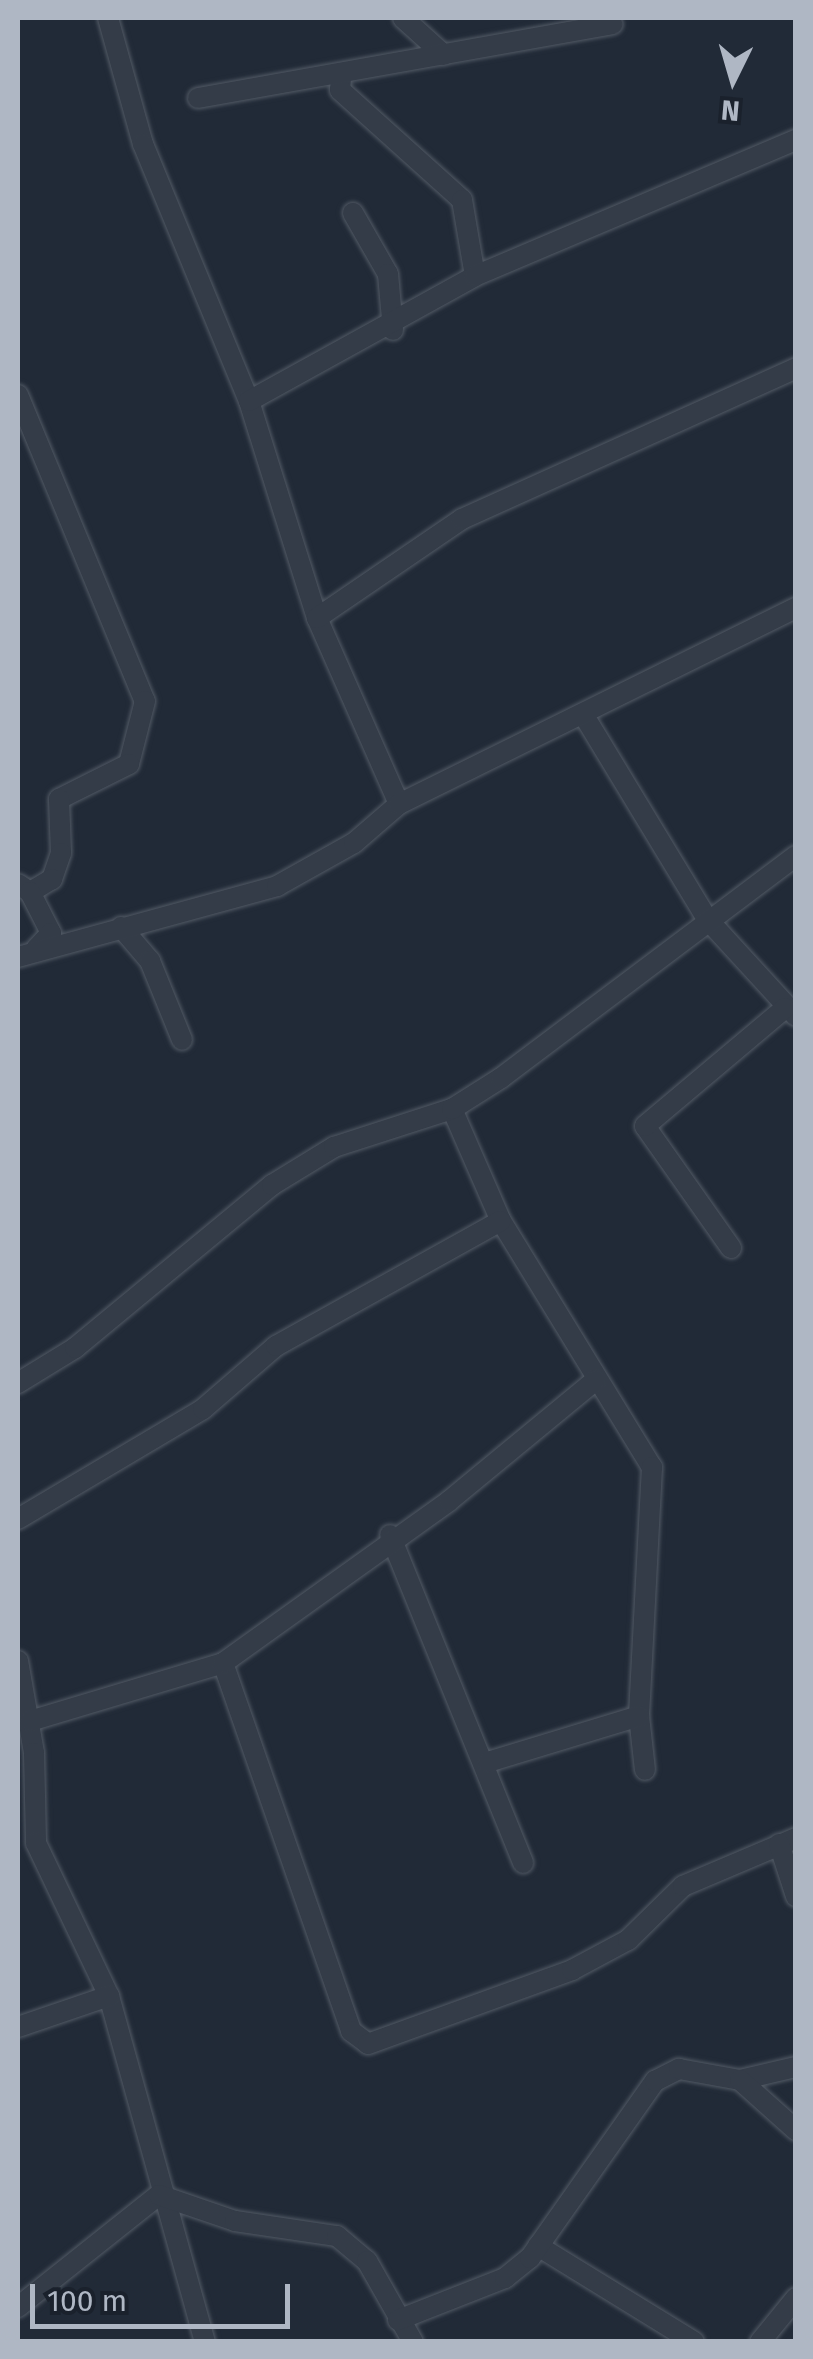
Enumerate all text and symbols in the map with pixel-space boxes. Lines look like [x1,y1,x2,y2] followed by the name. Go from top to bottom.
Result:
[683,30,783,130] north arrow
[720,93,741,128] text: N
[35,2264,295,2326] scale bar
[47,2283,127,2319] text: 100 m

